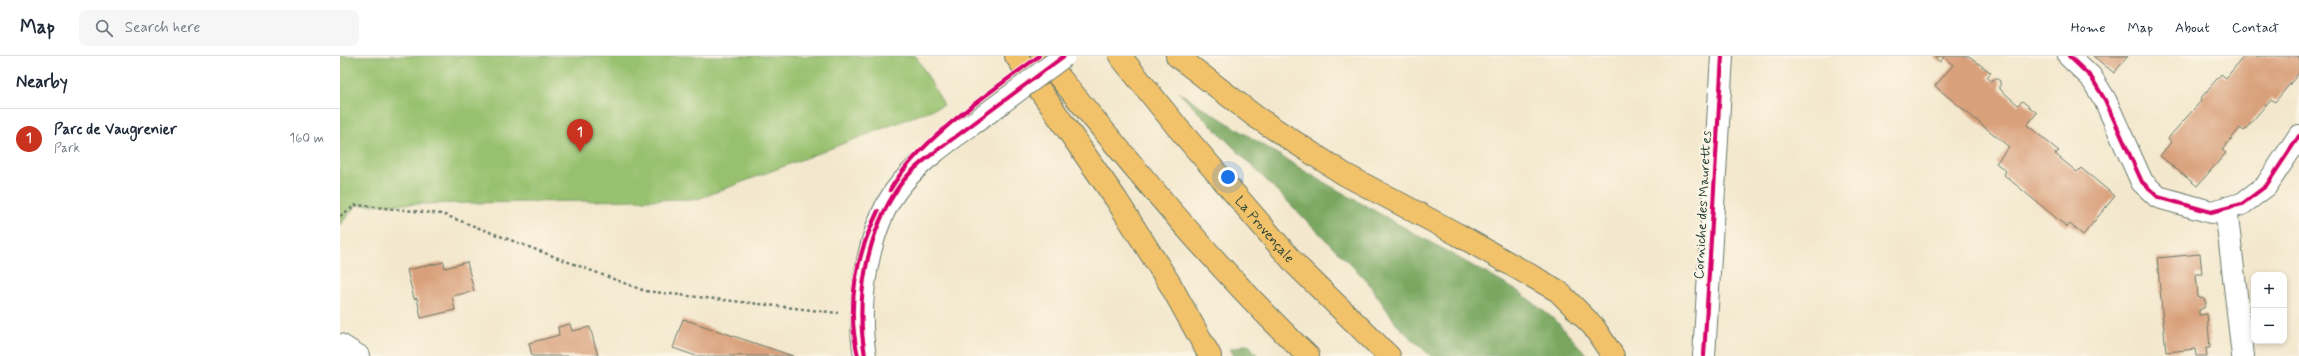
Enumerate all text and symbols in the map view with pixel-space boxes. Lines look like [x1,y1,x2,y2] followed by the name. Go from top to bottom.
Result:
[79,10,359,46] search box
[20,15,55,40] text: Map
[93,17,115,39] icon: search
[125,18,200,38] text: Search here
[2071,19,2105,37] text: Home
[2127,19,2153,37] text: Map
[2175,19,2210,37] text: About
[2232,19,2279,37] text: Contact
[16,71,68,93] text: Nearby
[567,119,593,152] pin: 1
[54,120,177,140] text: Parc de Vaugrenier
[26,130,32,147] text: 1
[289,130,324,147] text: 160 m
[1690,130,1716,280] street label: Corniche des Maurettes
[54,140,80,157] text: Park
[1218,167,1238,187] your location
[1231,193,1298,267] street label: La Provençale
[2251,272,2287,344] map controls
[2251,272,2287,308] button: +
[2251,308,2287,344] button: −

